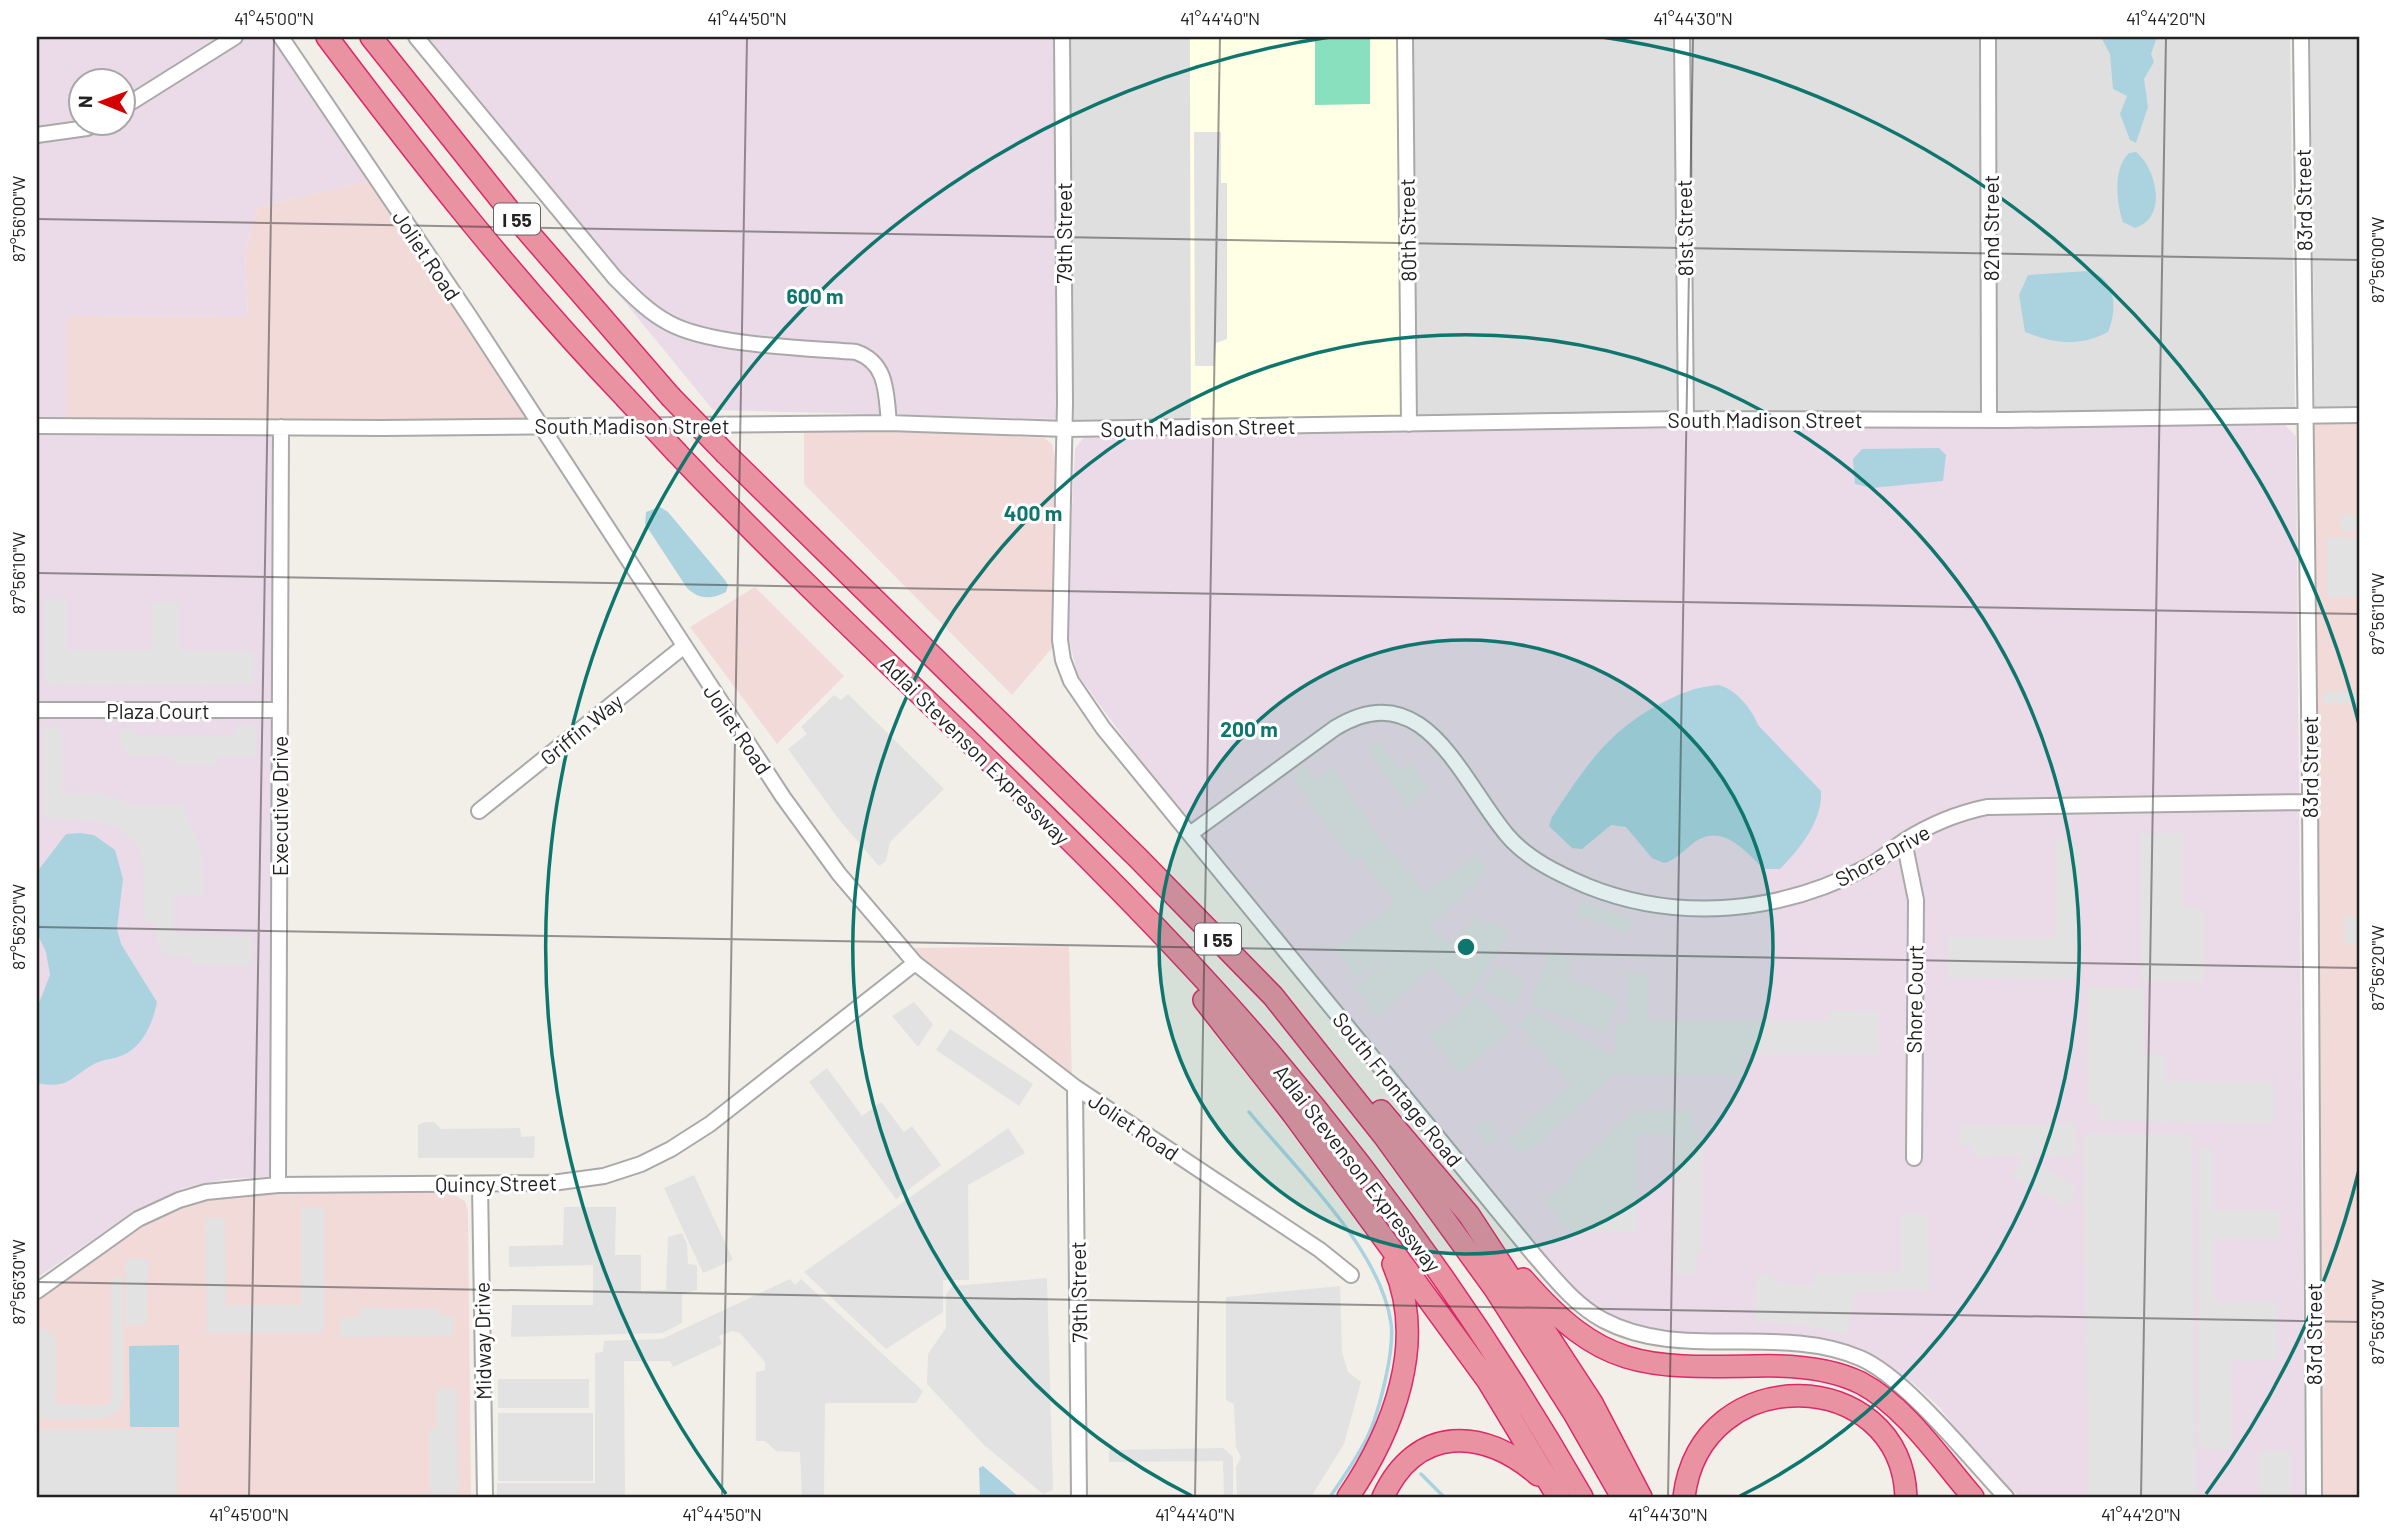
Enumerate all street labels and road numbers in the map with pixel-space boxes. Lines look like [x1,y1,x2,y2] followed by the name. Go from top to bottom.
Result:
[2290,149,2316,251] street label: 83rd Street
[1978,175,2003,281] street label: 82nd Street
[1394,178,1420,282] street label: 80th Street
[1671,179,1697,277] street label: 81st Street
[1051,182,1076,284] street label: 79th Street
[494,204,540,234] road number: I 55
[388,205,466,305] street label: Joliet Road
[1667,407,1863,432] street label: South Madison Street
[534,413,730,438] street label: South Madison Street
[1100,413,1296,441] street label: South Madison Street
[877,651,1076,850] street label: Adlai Stevenson Expressway
[699,679,777,779] street label: Joliet Road
[535,688,628,770] street label: Griffin Way
[106,698,210,723] street label: Plaza Court
[2297,716,2322,818] street label: 83rd Street
[267,736,292,876] street label: Executive Drive
[1830,819,1934,891] street label: Shore Drive
[1195,923,1241,954] road number: I 55
[1901,944,1927,1054] street label: Shore Court
[1328,1007,1468,1171] street label: South Frontage Road
[1269,1059,1447,1277] street label: Adlai Stevenson Expressway
[1084,1087,1184,1165] street label: Joliet Road
[435,1169,557,1197] street label: Quincy Street
[1065,1241,1091,1343] street label: 79th Street
[468,1282,496,1400] street label: Midway Drive
[2301,1283,2326,1385] street label: 83rd Street

